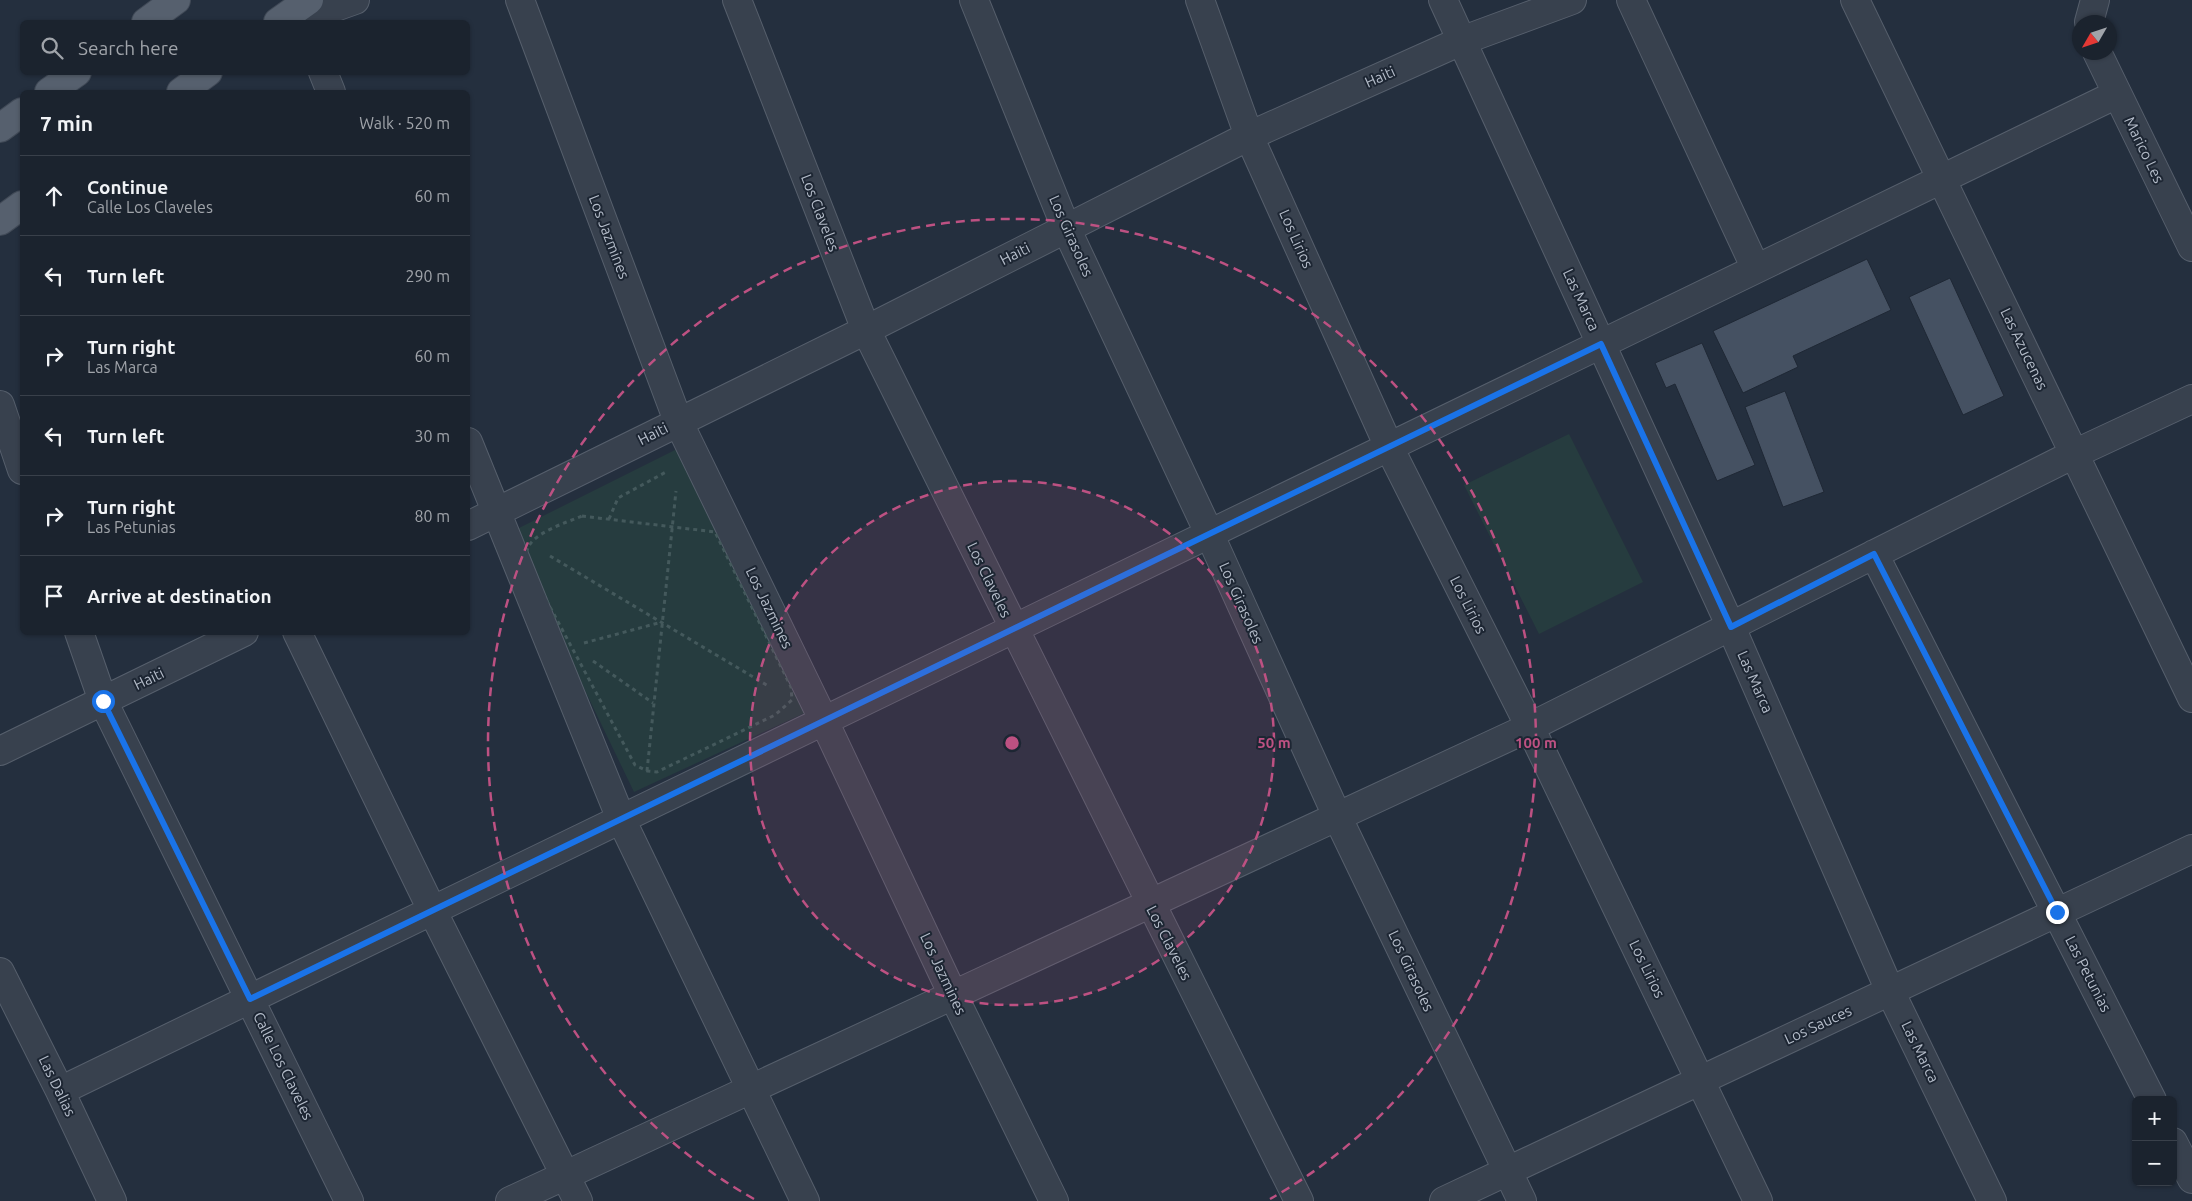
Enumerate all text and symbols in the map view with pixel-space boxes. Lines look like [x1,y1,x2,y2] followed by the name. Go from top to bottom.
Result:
[2072,15,2117,60] north arrow
[20,20,470,75] search box
[38,34,66,62] icon: search
[78,37,178,59] text: Search here
[1362,62,1398,91] street label: Haiti
[40,111,93,135] text: 7 min
[359,114,450,132] text: Walk · 520 m
[2121,114,2168,186] street label: Marico Les
[798,172,843,254] street label: Los Claveles
[87,176,168,198] text: Continue
[40,182,68,210] icon: ahead
[414,187,450,205] text: 60 m
[1046,192,1097,279] street label: Los Girasoles
[586,193,633,281] street label: Los Jazmines
[87,198,213,216] text: Calle Los Claveles
[1276,207,1317,271] street label: Los Lirios
[997,239,1033,268] street label: Haiti
[40,262,68,290] icon: left
[87,265,165,287] text: Turn left
[1560,266,1603,333] street label: Las Marca
[405,267,450,285] text: 290 m
[1997,305,2052,392] street label: Las Azucenas
[87,336,175,358] text: Turn right
[40,342,68,370] icon: right
[414,347,450,365] text: 60 m
[87,358,158,376] text: Las Marca
[635,419,671,448] street label: Haiti
[40,422,68,450] icon: left
[87,425,165,447] text: Turn left
[414,427,450,445] text: 30 m
[87,496,175,518] text: Turn right
[40,502,68,530] icon: right
[414,507,450,525] text: 80 m
[87,518,176,536] text: Las Petunias
[964,539,1015,620] street label: Los Claveles
[1216,559,1267,646] street label: Los Girasoles
[742,564,796,651] street label: Los Jazmines
[1447,573,1490,636] street label: Los Lirios
[40,582,68,610] icon: arrive
[87,585,272,607] text: Arrive at destination
[1734,648,1777,716] street label: Las Marca
[131,664,167,693] street label: Haiti
[92,690,115,713] route start
[1003,734,1021,752] centre of rings
[1257,734,1291,751] text: 50 m
[1515,734,1557,751] text: 100 m
[2046,901,2069,924] route end
[1143,903,1196,983] street label: Los Claveles
[1385,928,1438,1014] street label: Los Girasoles
[917,930,970,1017] street label: Los Jazmines
[2062,933,2115,1015] street label: Las Petunias
[1626,937,1669,1000] street label: Los Lirios
[1781,1002,1854,1048] street label: Los Sauces
[250,1009,317,1123] street label: Calle Los Claveles
[1898,1018,1943,1085] street label: Las Marca
[35,1053,79,1119] street label: Las Dalias
[2132,1096,2177,1186] map controls
[2132,1096,2177,1141] button: +
[2132,1141,2177,1186] button: −

